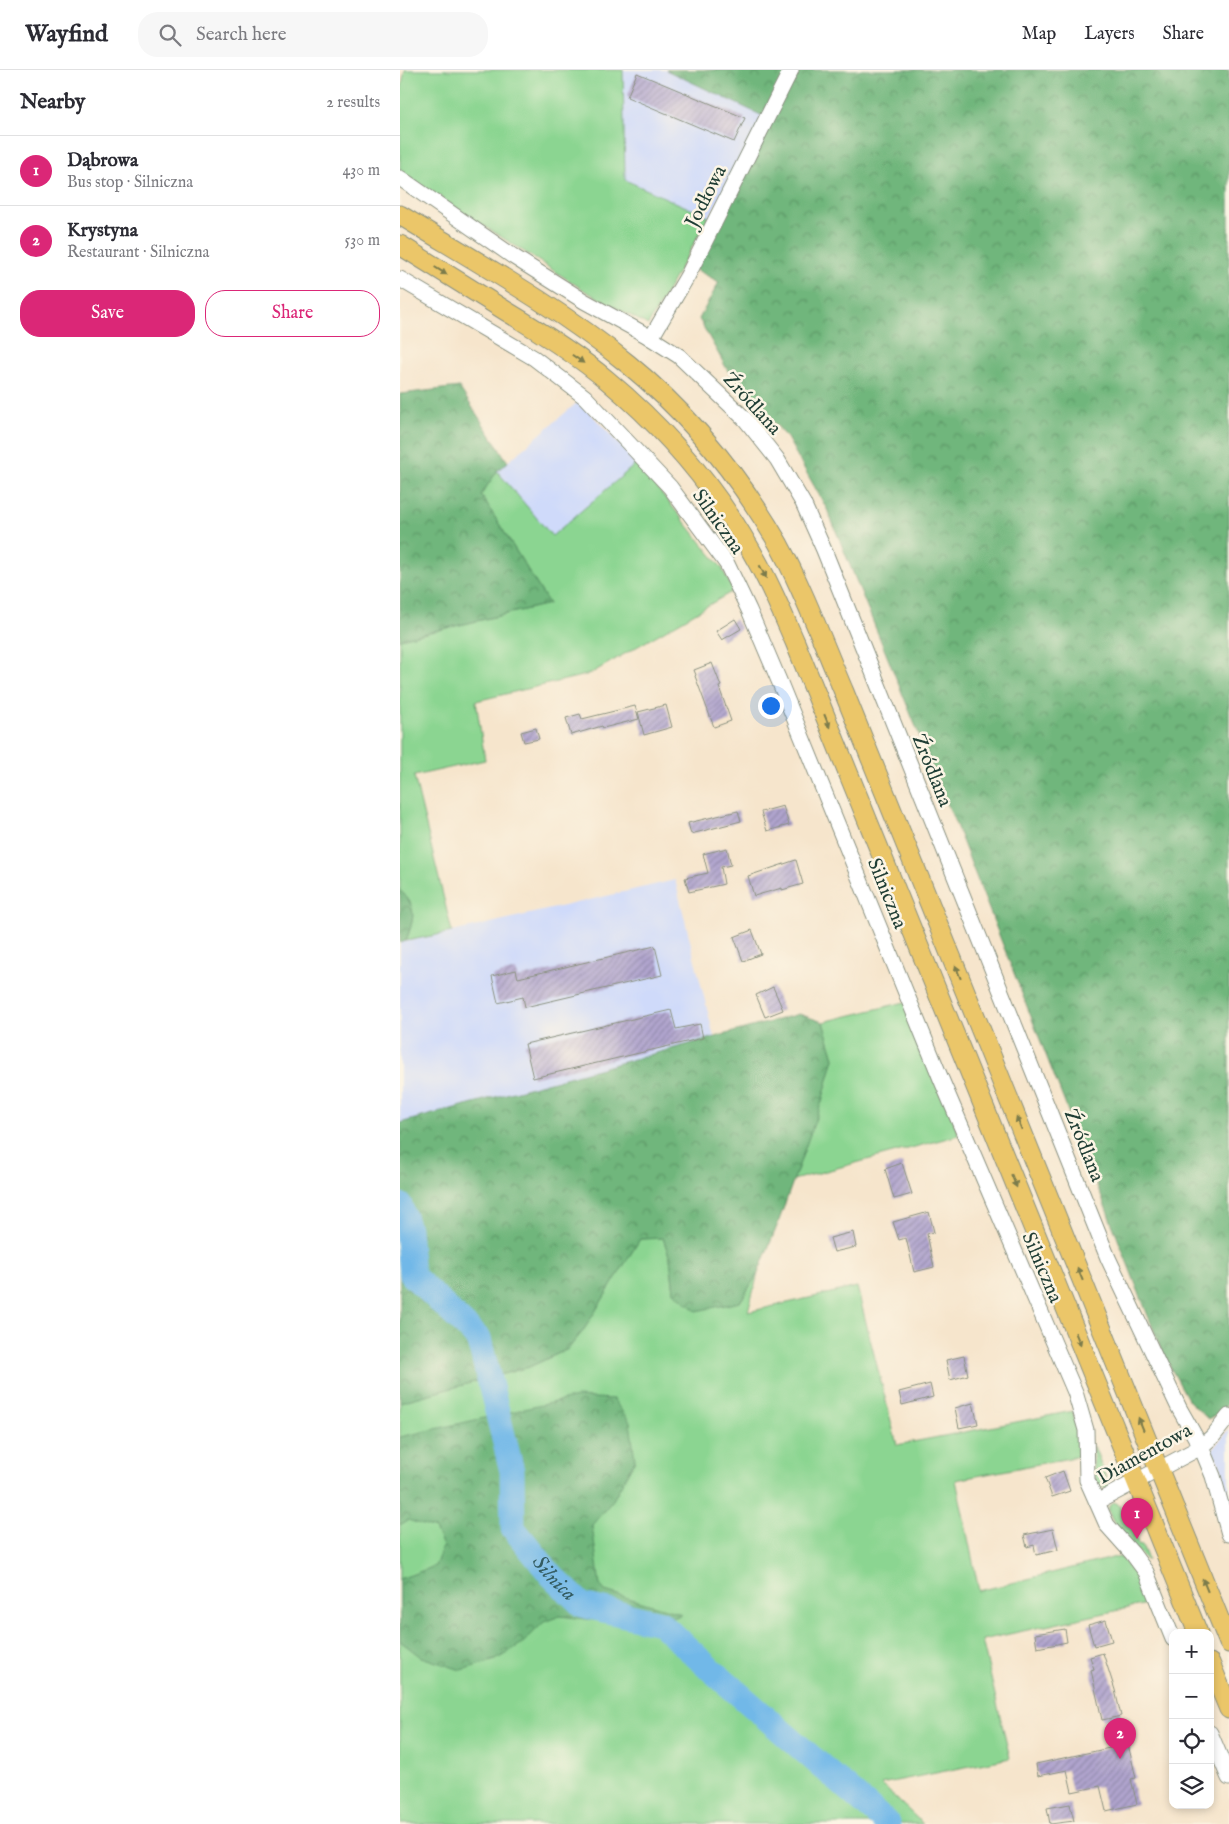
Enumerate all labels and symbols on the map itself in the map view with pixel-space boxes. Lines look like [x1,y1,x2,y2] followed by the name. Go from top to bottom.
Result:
[679,161,733,234] street label: Jodłowa
[435,266,448,275] one-way arrow
[571,354,585,364] one-way arrow
[717,367,787,441] street label: Źródlana
[686,484,749,560] street label: Silniczna
[759,565,767,579] one-way arrow
[758,693,784,719] your location
[824,714,832,728] one-way arrow
[906,731,958,811] street label: Źródlana
[861,855,912,933] street label: Silniczna
[954,965,961,980] one-way arrow
[1058,1106,1110,1186] street label: Źródlana
[1015,1115,1023,1130] one-way arrow
[1010,1174,1018,1189] one-way arrow
[1016,1229,1068,1307] street label: Silniczna
[1075,1267,1083,1281] one-way arrow
[1075,1332,1083,1346] one-way arrow
[1136,1417,1144,1432] one-way arrow
[1093,1418,1197,1491] street label: Diamentowa
[1121,1498,1153,1539] pin: 1
[525,1550,582,1607] water label: Silnica
[1201,1578,1209,1592] one-way arrow
[1104,1718,1136,1759] pin: 2

